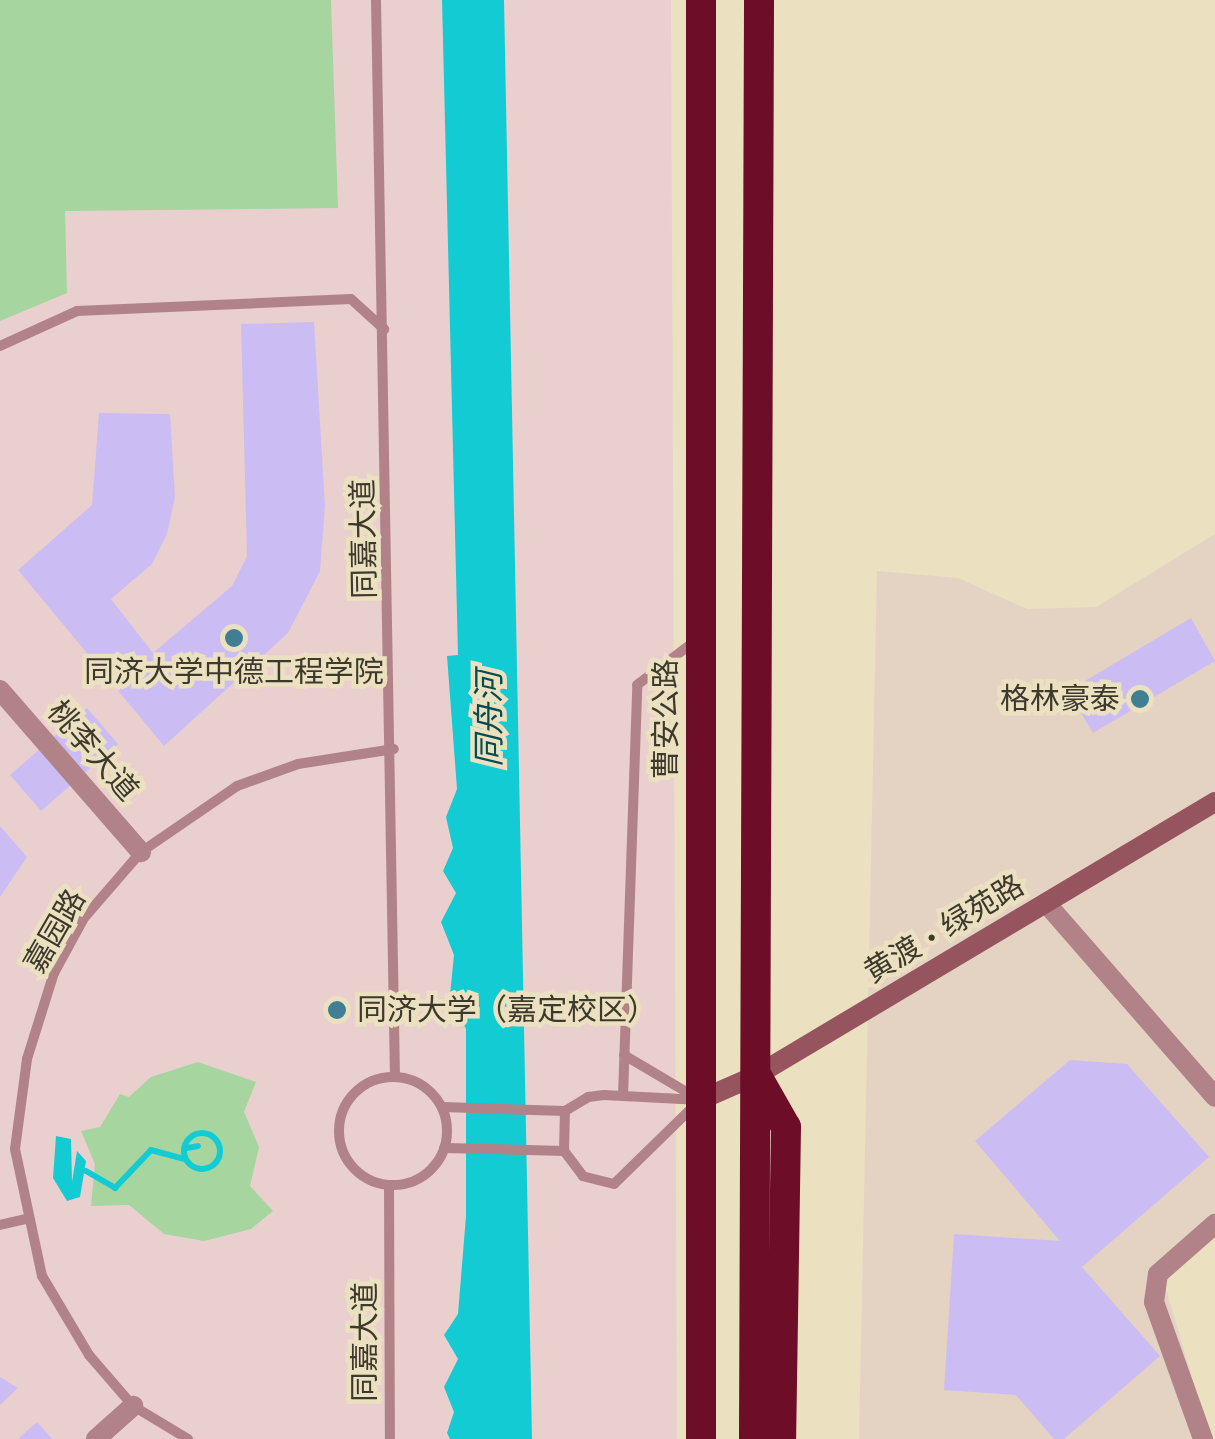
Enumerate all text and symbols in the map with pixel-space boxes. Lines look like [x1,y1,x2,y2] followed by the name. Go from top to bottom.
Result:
[345,479,383,599] street label: 同嘉大道
[223,627,245,649] marker: 同济大学中德工程学院
[84,654,384,690] place label: 同济大学中德工程学院
[648,659,684,779] street label: 曹安公路
[470,671,508,767] water label: 同舟河
[1000,681,1120,717] place label: 格林豪泰
[1129,688,1151,710] marker: 格林豪泰
[40,694,146,808] street label: 桃李大道
[858,867,1030,991] street label: 黄渡 • 绿苑路
[17,883,93,979] street label: 嘉园路
[357,992,657,1028] place label: 同济大学（嘉定校区）
[326,999,348,1021] marker: 同济大学（嘉定校区）
[347,1282,383,1402] street label: 同嘉大道

